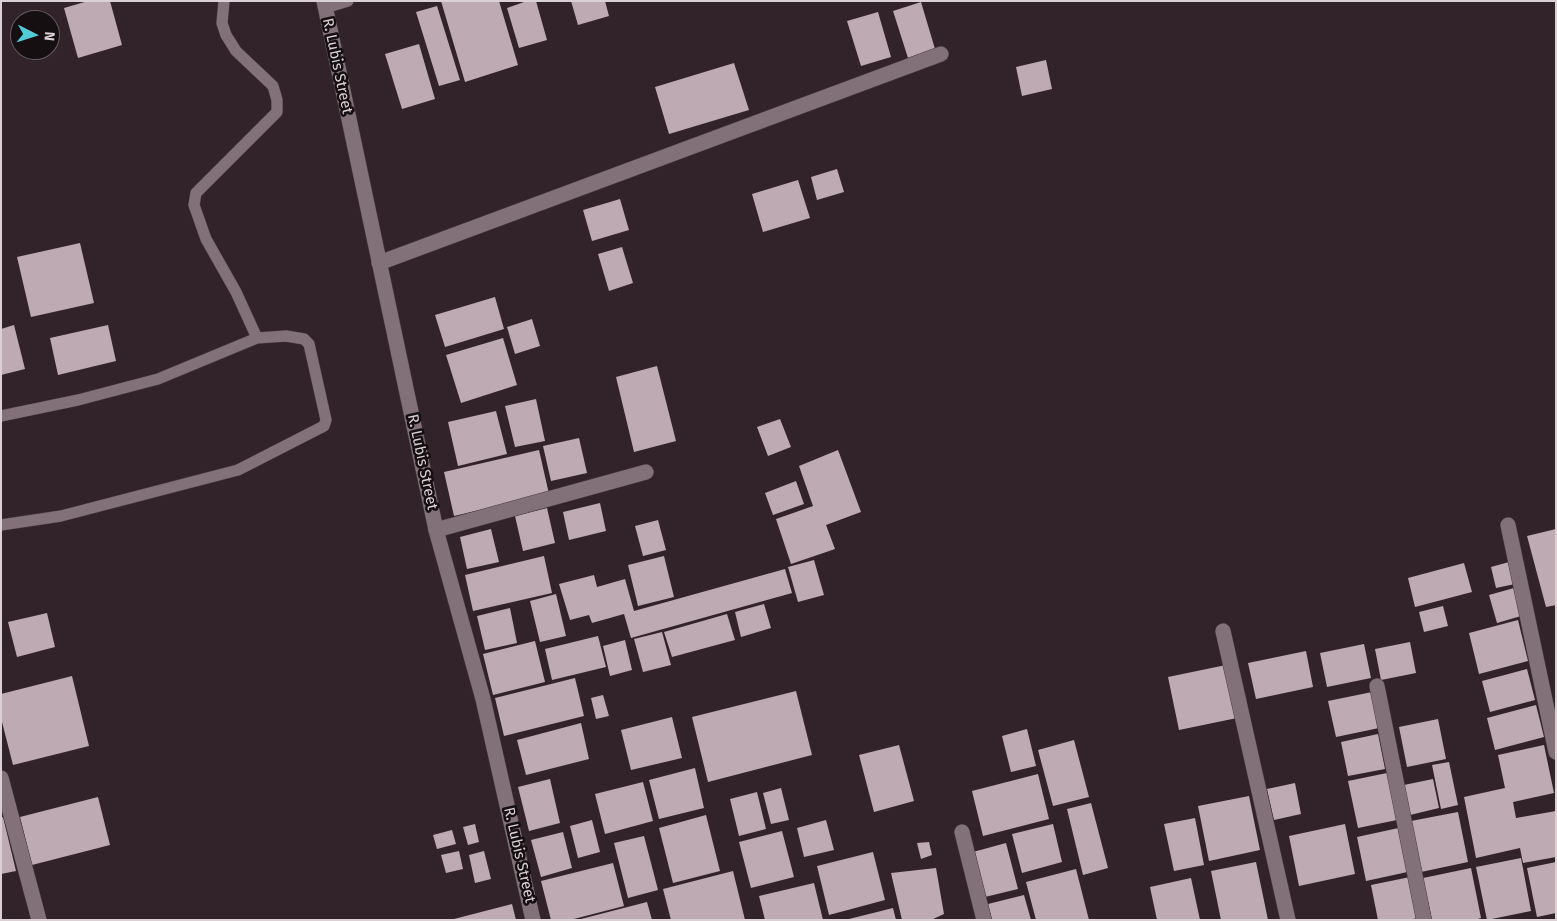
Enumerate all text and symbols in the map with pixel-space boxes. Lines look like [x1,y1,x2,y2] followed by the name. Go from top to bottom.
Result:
[10,10,60,60] north arrow
[318,16,356,116] street label: R. Lubis Street
[41,31,58,42] text: N
[403,412,441,512] street label: R. Lubis Street
[499,806,539,904] street label: R. Lubis Street

